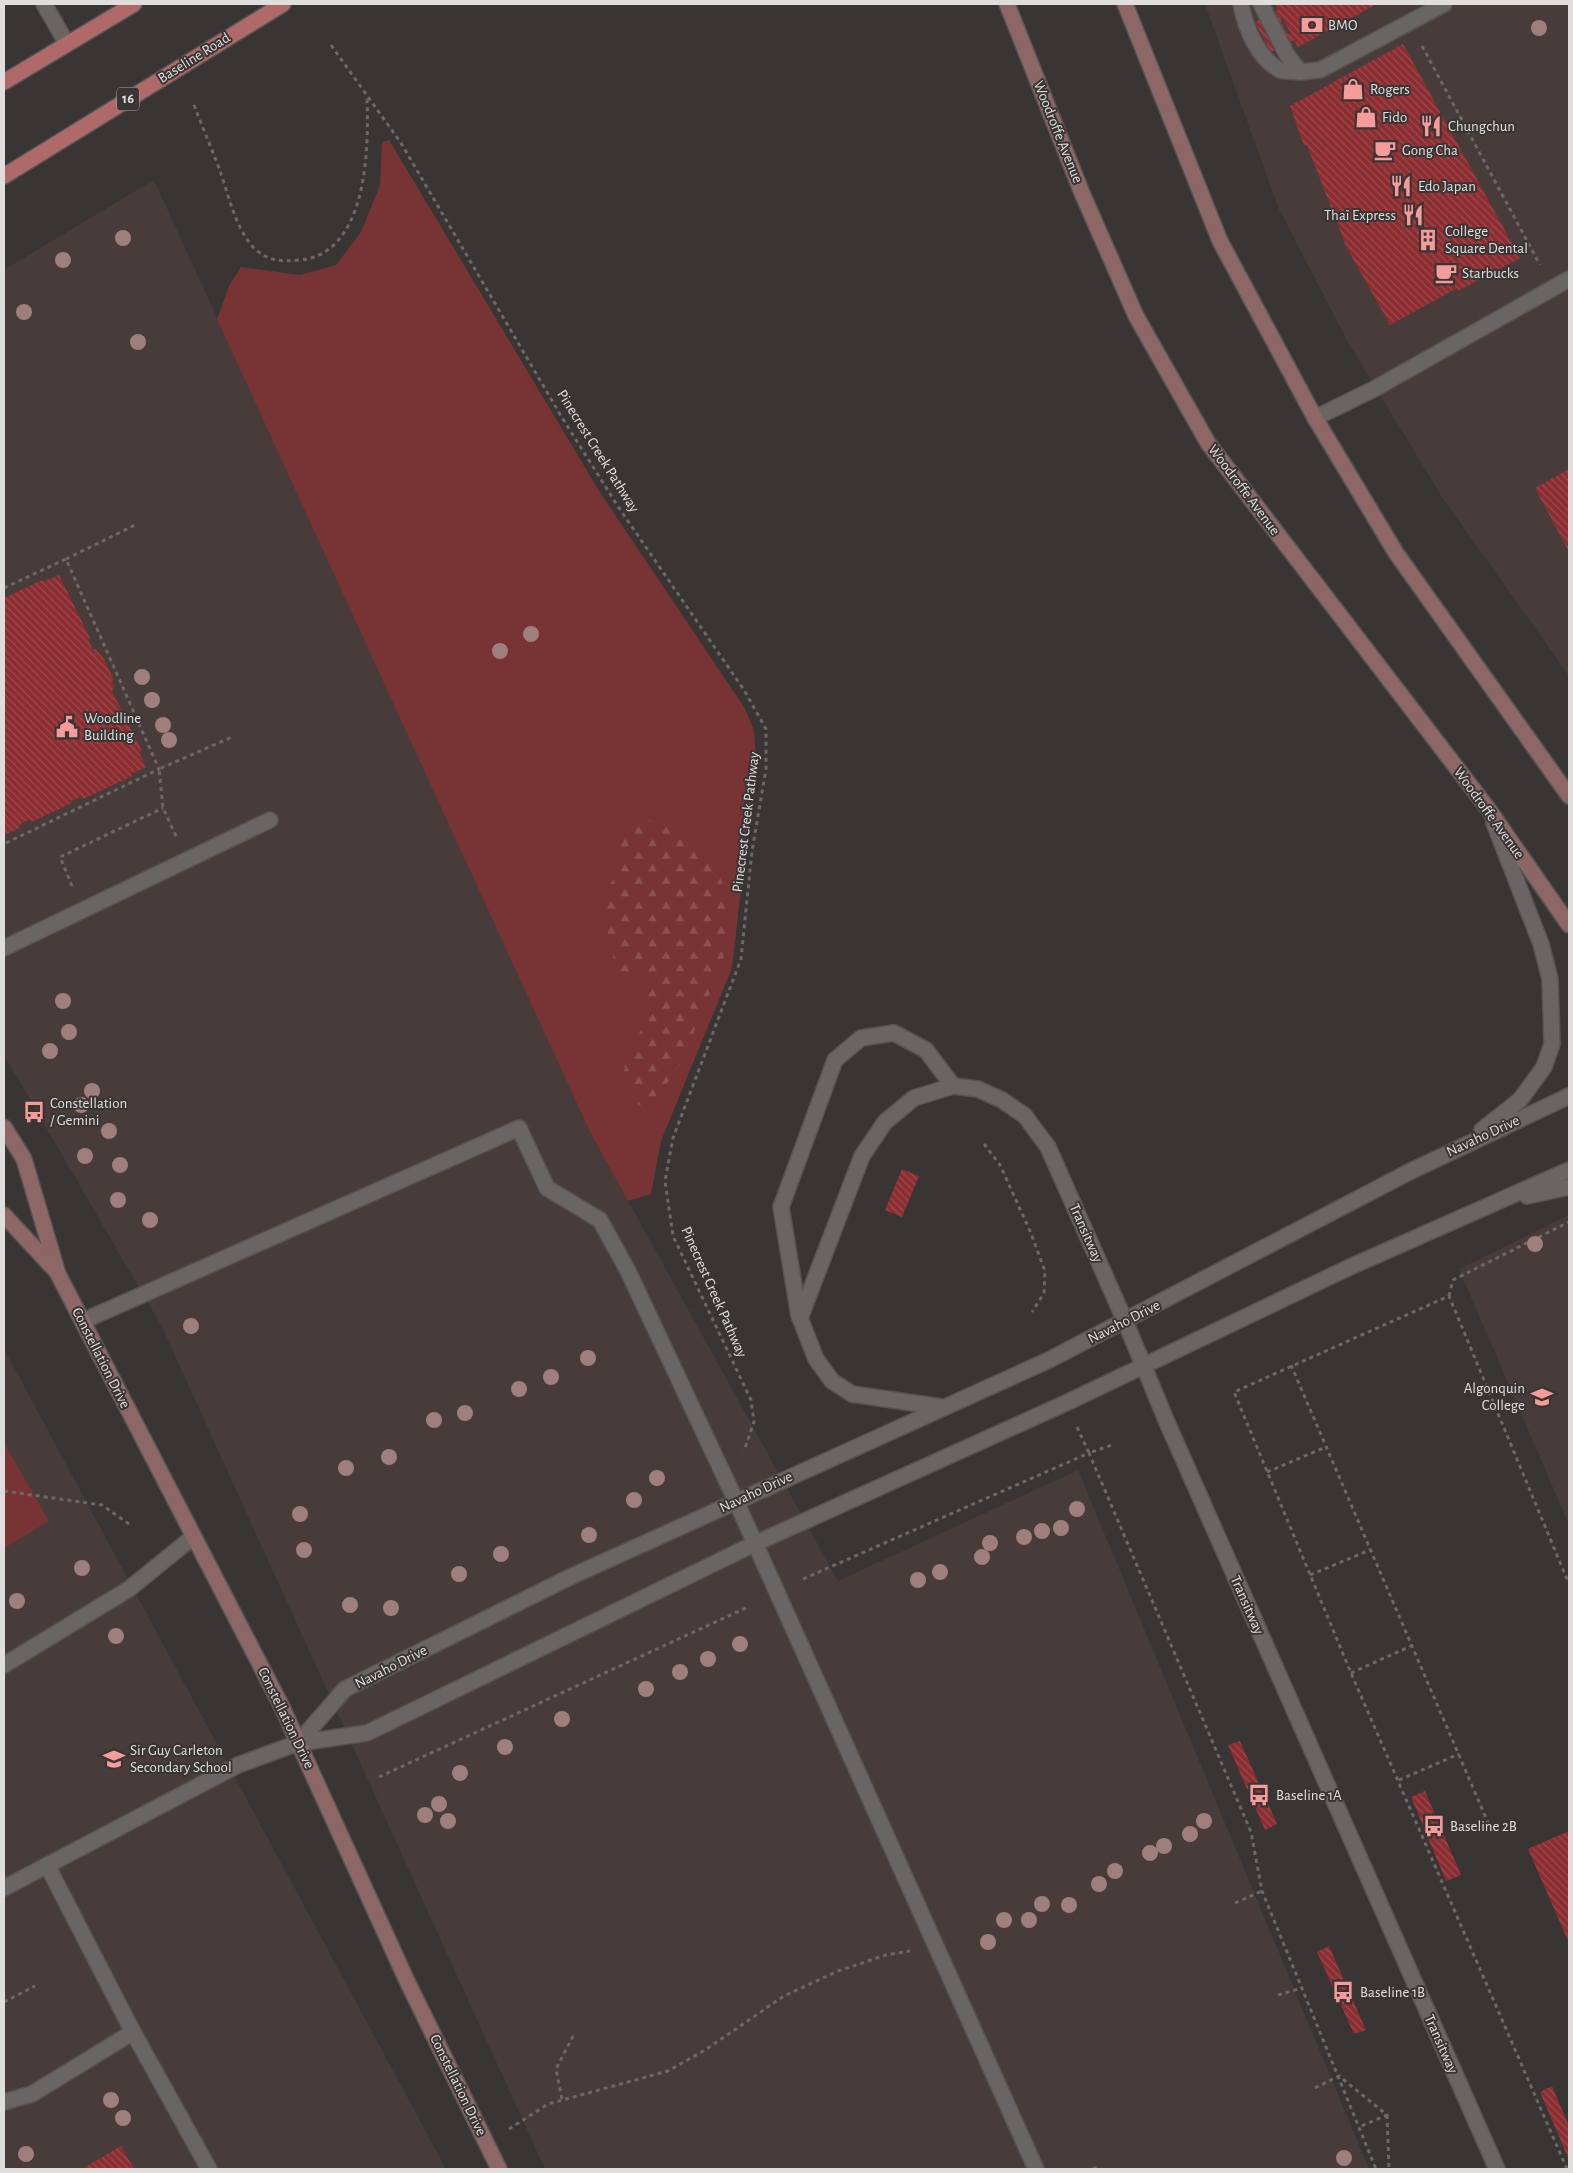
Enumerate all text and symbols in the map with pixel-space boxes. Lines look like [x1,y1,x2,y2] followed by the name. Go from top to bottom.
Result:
[1299,12,1325,38] bank icon: BMO
[1328,18,1357,33] place label: BMO
[155,30,233,86] street label: Baseline Road
[1340,76,1366,102] shop icon: Rogers
[1031,79,1085,185] street label: Woodroffe Avenue
[1370,82,1410,97] place label: Rogers
[117,88,139,110] road number: 16
[1353,104,1379,130] shop icon: Fido
[1382,110,1407,125] place label: Fido
[1418,113,1444,139] restaurant icon: Chungchun
[1448,119,1515,134] place label: Chungchun
[1372,137,1398,163] cafe icon: Gong Cha
[1402,143,1458,158] place label: Gong Cha
[1388,173,1414,199] restaurant icon: Edo Japan
[1418,179,1476,194] place label: Edo Japan
[1400,202,1426,228] restaurant icon: Thaï Express
[1324,208,1396,223] place label: Thaï Express
[1445,224,1528,256] place label: College Square Dental
[1415,227,1441,253] building icon: College Square Dental
[1433,260,1459,286] cafe icon: Starbucks
[1462,266,1519,281] place label: Starbucks
[554,387,642,515] street label: Pinecrest Creek Pathway
[1205,442,1283,538] street label: Woodroffe Avenue
[84,711,141,743] place label: Woodline Building
[54,714,80,740] public building icon: Woodline Building
[730,750,762,893] street label: Pinecrest Creek Pathway
[1451,764,1527,862] street label: Woodroffe Avenue
[50,1096,127,1128] place label: Constellation / Gemini
[21,1099,47,1125] bus stop icon: Constellation / Gemini
[1444,1113,1522,1159] street label: Navaho Drive
[1066,1201,1106,1265] street label: Transitway
[678,1224,750,1360] street label: Pinecrest Creek Pathway
[1086,1297,1162,1347] street label: Navaho Drive
[69,1305,133,1411] street label: Constellation Drive
[1464,1381,1525,1413] place label: Algonquin College
[1529,1384,1555,1410] school or university icon: Algonquin College
[717,1469,795,1515] street label: Navaho Drive
[1227,1573,1267,1637] street label: Transitway
[353,1642,429,1692] street label: Navaho Drive
[255,1665,317,1771] street label: Constellation Drive
[130,1743,232,1775] place label: Sir Guy Carleton Secondary School
[101,1746,127,1772] school or university icon: Sir Guy Carleton Secondary School
[1246,1782,1272,1808] bus stop icon: Baseline 1A
[1276,1788,1342,1803] place label: Baseline 1A
[1421,1813,1447,1839] bus stop icon: Baseline 2B
[1450,1819,1517,1834] place label: Baseline 2B
[1330,1979,1356,2005] bus stop icon: Baseline 1B
[1360,1985,1425,2000] place label: Baseline 1B
[1421,2012,1461,2076] street label: Transitway
[427,2032,489,2138] street label: Constellation Drive

